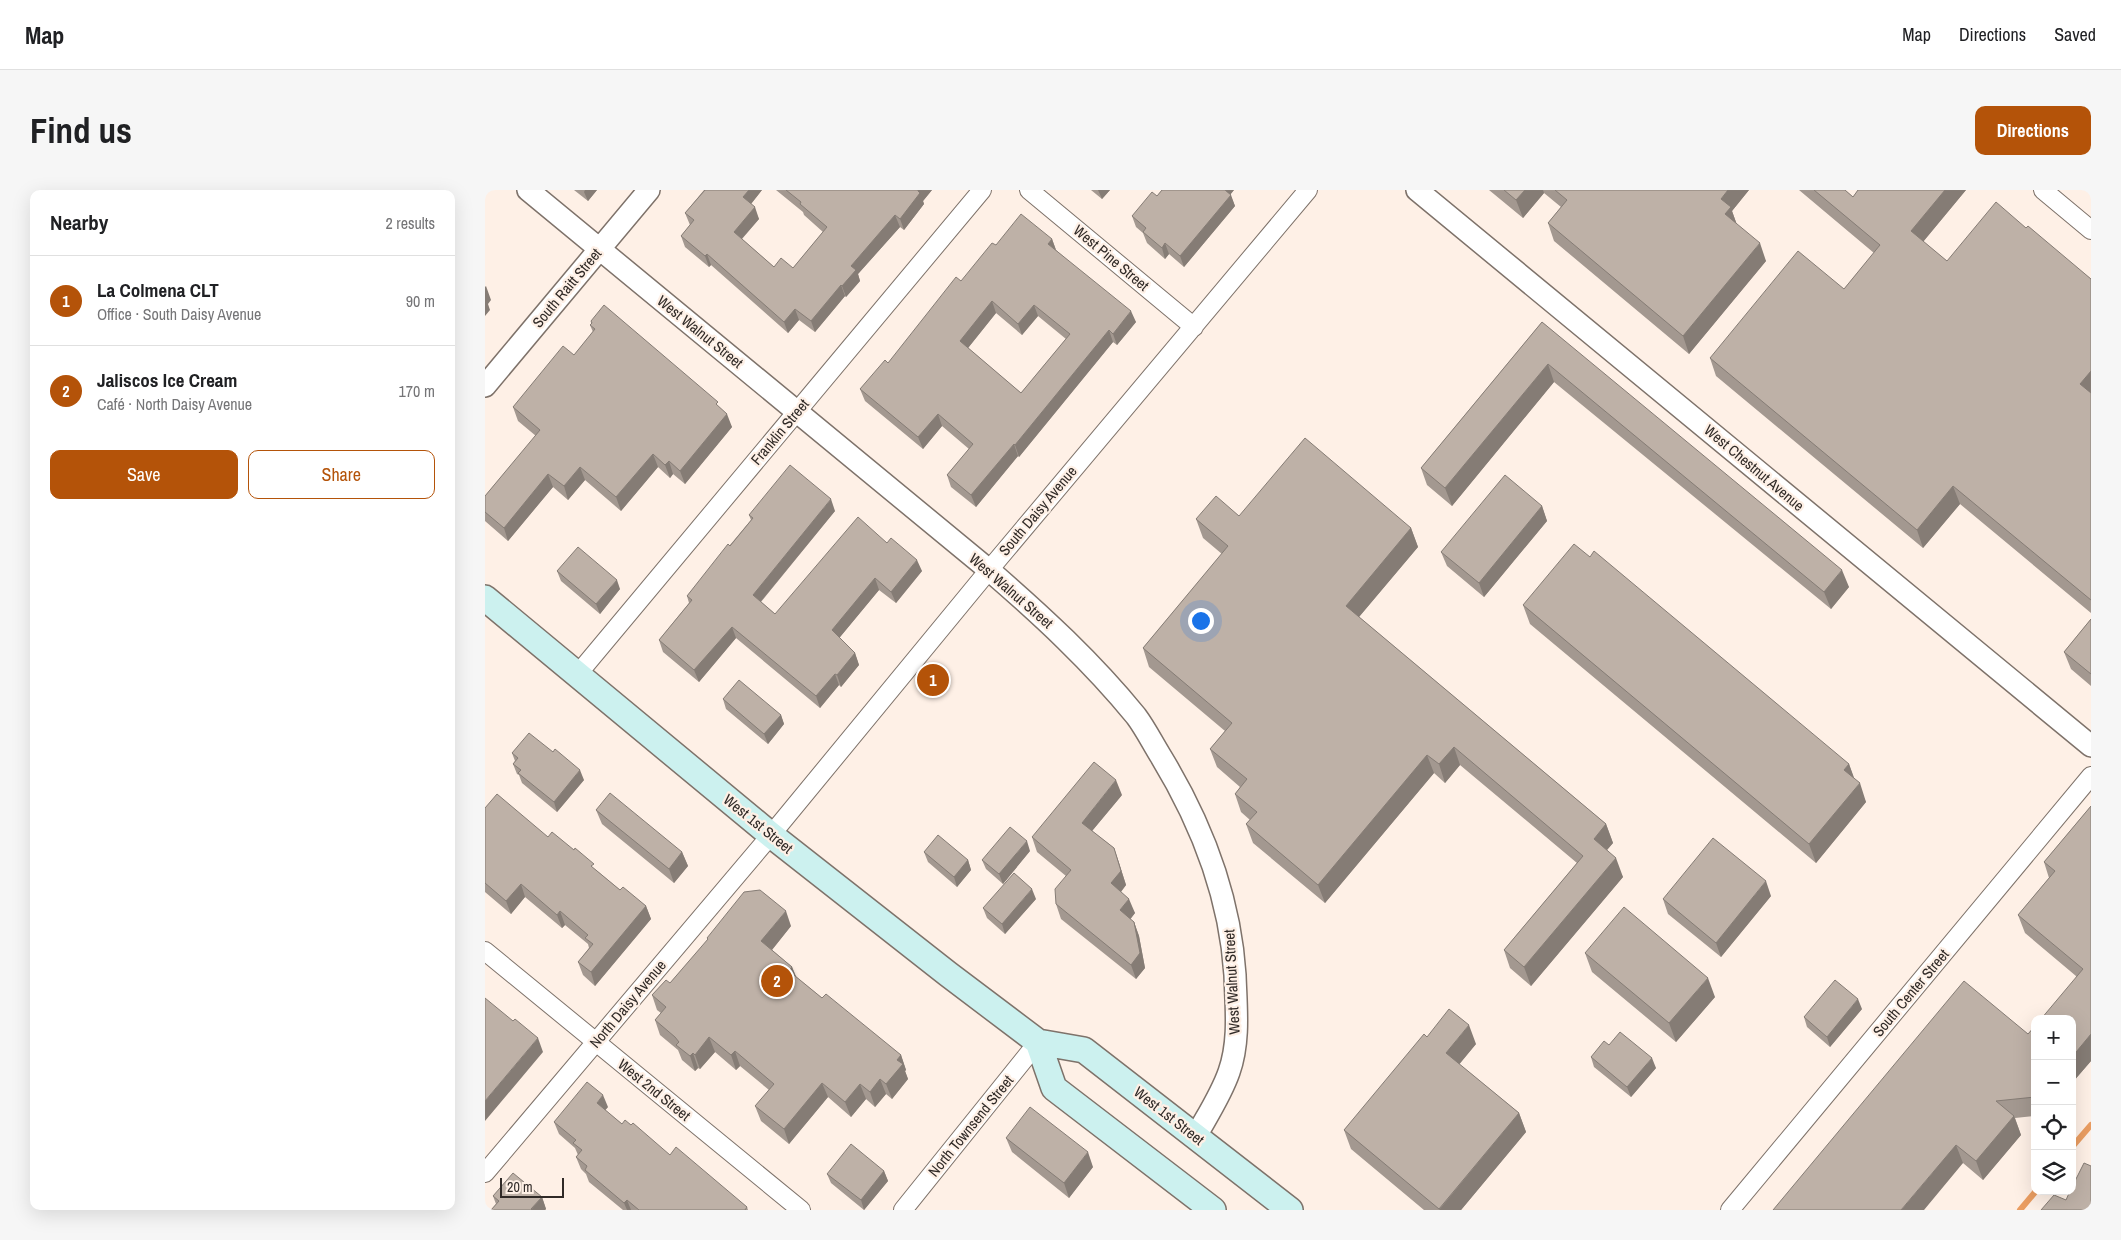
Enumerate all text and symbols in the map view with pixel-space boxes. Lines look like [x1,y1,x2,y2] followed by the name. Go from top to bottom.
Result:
[25,19,64,51] text: Map
[1902,22,1931,47] text: Map
[1959,22,2026,47] text: Directions
[2054,22,2096,47] text: Saved
[1975,106,2091,155] button: Directions
[30,107,132,154] text: Find us
[50,208,108,237] text: Nearby
[385,212,435,234] text: 2 results
[1069,220,1154,296] street label: West Pine Street
[527,243,606,332] street label: South Raitt Street
[97,277,219,303] text: La Colmena CLT
[62,290,70,312] text: 1
[406,290,435,312] text: 90 m
[653,290,748,373] street label: West Walnut Street
[97,303,261,325] text: Office · South Daisy Avenue
[97,367,237,393] text: Jaliscos Ice Cream
[62,380,70,402] text: 2
[399,380,435,402] text: 170 m
[97,393,252,415] text: Café · North Daisy Avenue
[746,394,814,469] street label: Franklin Street
[1700,419,1809,516] street label: West Chestnut Avenue
[50,450,238,499] button: Save
[248,450,435,499] button: Share
[994,461,1082,560] street label: South Daisy Avenue
[965,548,1058,633] street label: West Walnut Street
[1188,608,1214,634] your location
[917,661,949,699] pin: 1
[719,789,798,859] street label: West 1st Street
[1218,928,1245,1035] street label: West Walnut Street
[1868,944,1954,1041] street label: South Center Street
[584,955,671,1052] street label: North Daisy Avenue
[761,962,793,1000] pin: 2
[2031,1015,2076,1195] map controls
[2031,1015,2076,1060] button: +
[614,1054,696,1126] street label: West 2nd Street
[2031,1060,2076,1105] button: −
[923,1070,1018,1181] street label: North Townsend Street
[1130,1082,1209,1150] street label: West 1st Street
[2031,1105,2076,1150] button: locate
[2031,1150,2076,1195] button: layers
[500,1175,564,1198] scale bar
[507,1178,533,1196] text: 20 m

